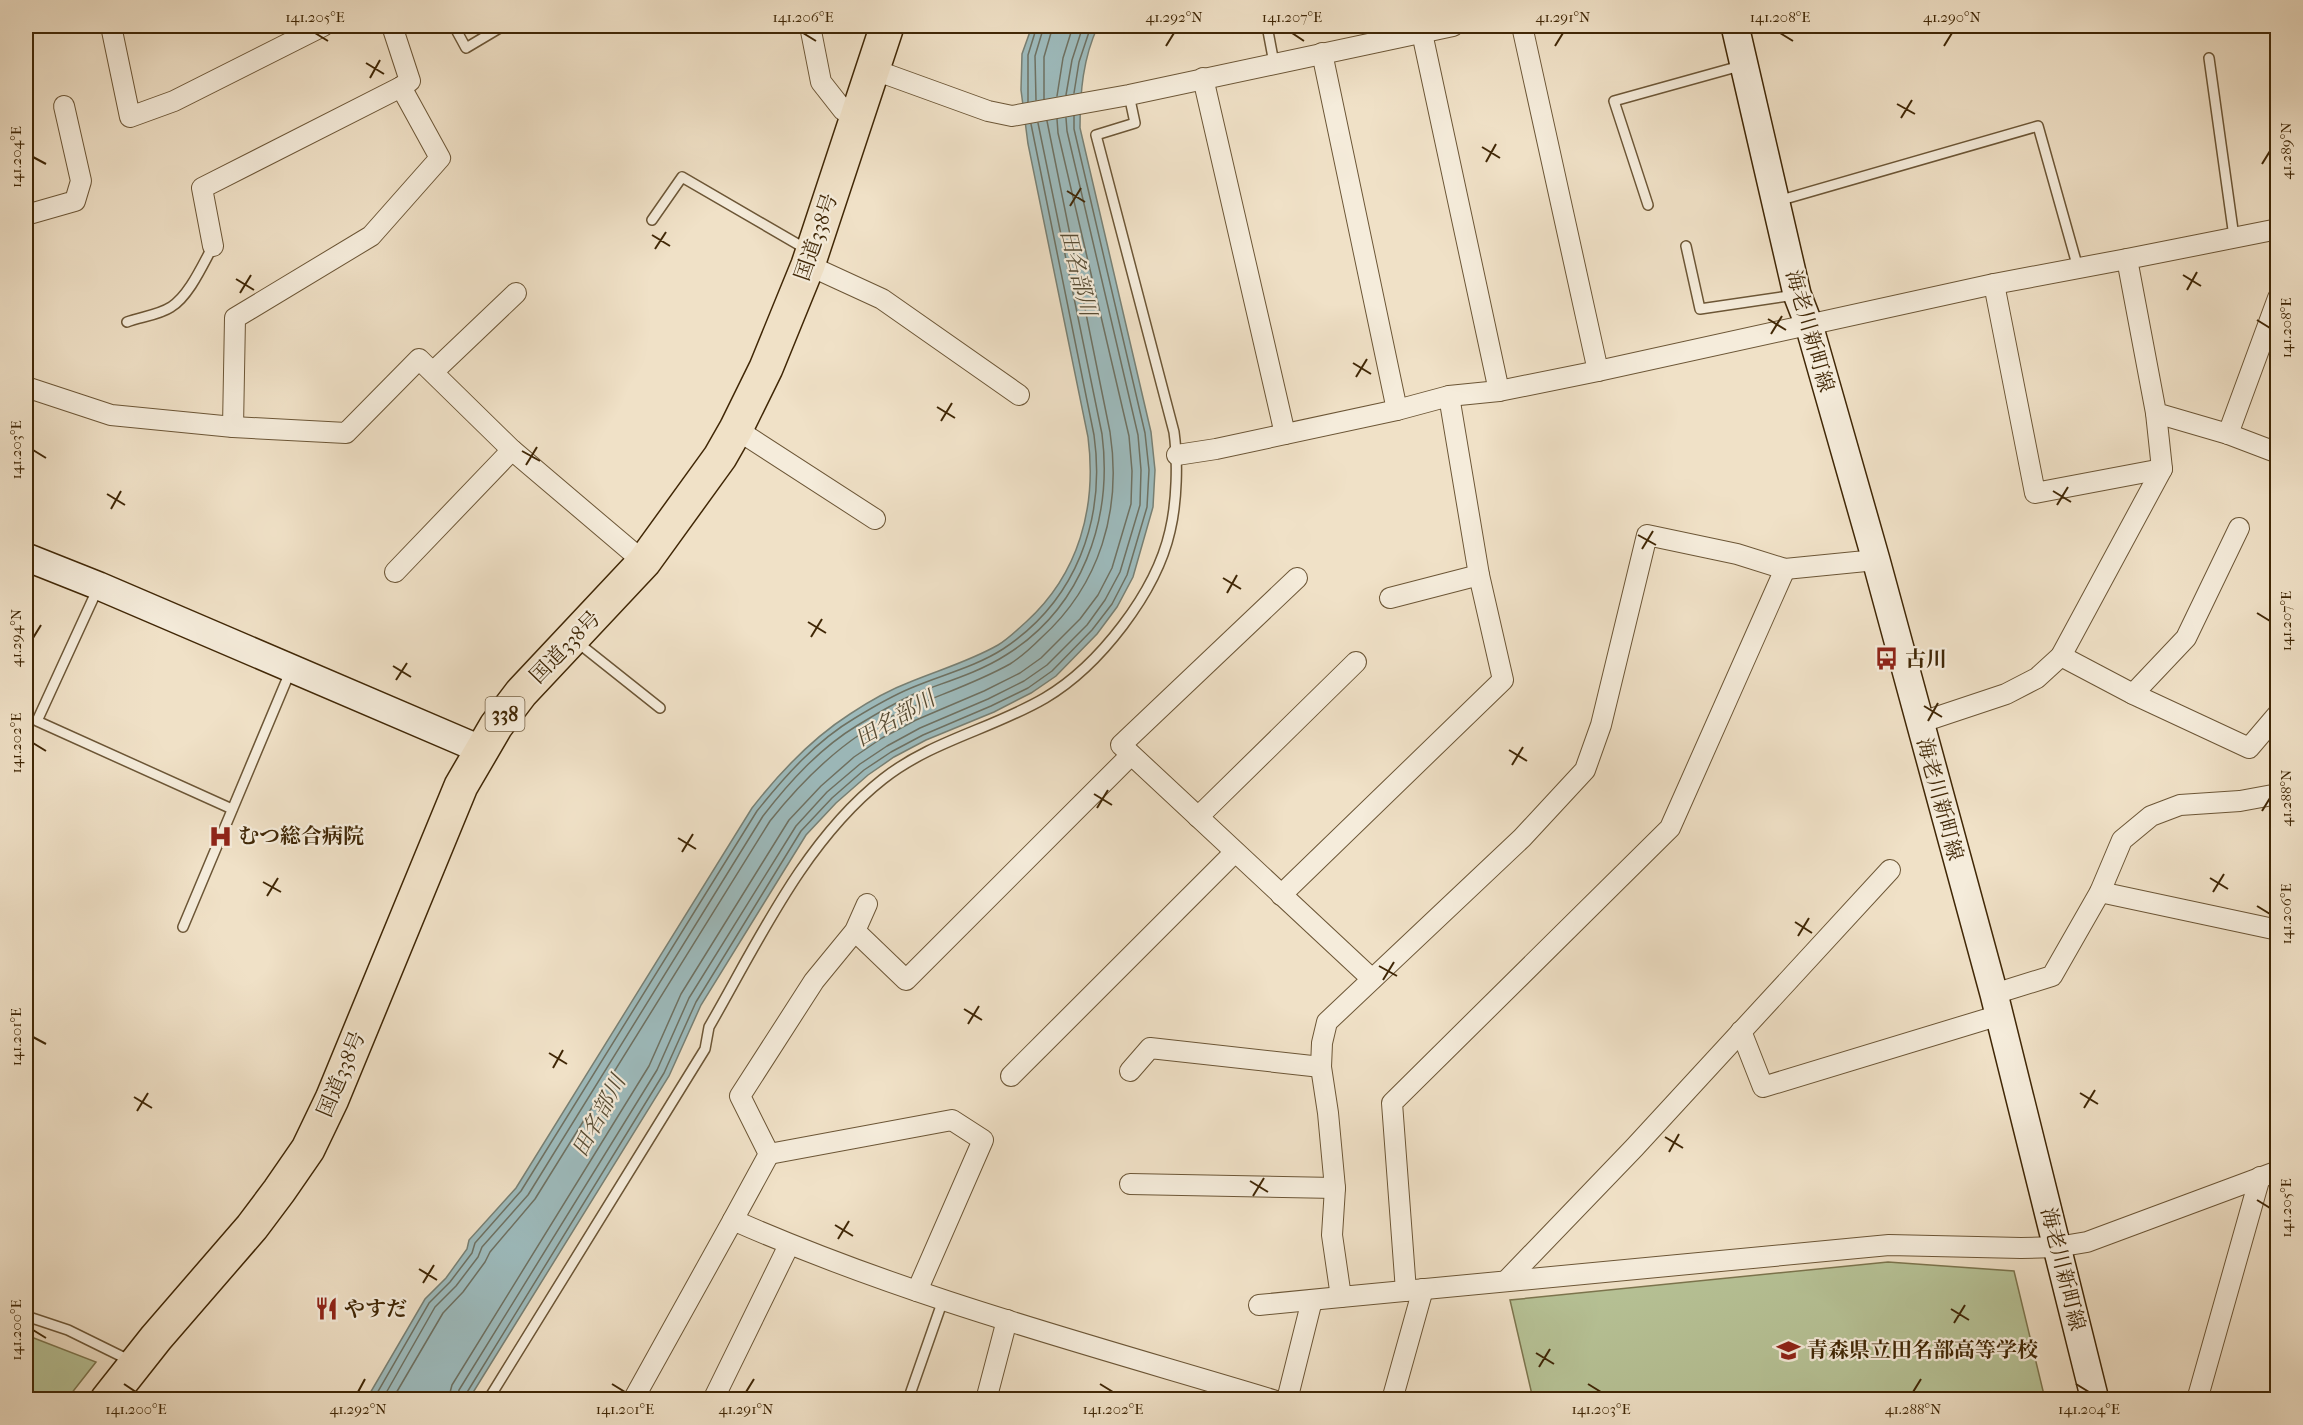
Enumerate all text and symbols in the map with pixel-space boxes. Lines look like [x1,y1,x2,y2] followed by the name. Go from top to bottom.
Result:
[285,8,345,26] text: 141.205°E
[772,8,834,26] text: 141.206°E
[1145,8,1203,26] text: 41.292°N
[1262,8,1322,26] text: 141.207°E
[1536,8,1591,26] text: 41.291°N
[1750,8,1810,26] text: 141.208°E
[1923,8,1982,26] text: 41.290°N
[2277,122,2295,180] text: 41.289°N
[7,126,25,188] text: 141.204°E
[790,190,842,284] street label: 国道338号
[1055,227,1102,321] water label: 田名部川
[1781,267,1839,395] street label: 海老川新町線
[2277,298,2295,358] text: 141.208°E
[7,420,25,480] text: 141.203°E
[2277,591,2295,651] text: 141.207°E
[525,606,605,688] street label: 国道338号
[7,608,25,667] text: 41.294°N
[1874,646,1900,672] bus stop icon: 古川
[1905,647,1947,671] place label: 古川
[850,685,941,752] water label: 田名部川
[486,697,524,731] road number: 338
[7,713,25,773] text: 141.202°E
[1912,735,1968,863] street label: 海老川新町線
[2277,769,2295,826] text: 41.288°N
[207,823,233,849] hospital icon: むつ総合病院
[238,824,364,848] place label: むつ総合病院
[2277,883,2295,945] text: 141.206°E
[7,1008,25,1066] text: 141.201°E
[312,1028,370,1120] street label: 国道338号
[567,1069,632,1161] water label: 田名部川
[2277,1178,2295,1238] text: 141.205°E
[2036,1205,2090,1333] street label: 海老川新町線
[313,1296,339,1322] restaurant icon: やすだ
[344,1297,407,1321] place label: やすだ
[7,1299,25,1361] text: 141.200°E
[1776,1337,1802,1363] school or university icon: 青森県立田名部高等学校
[1807,1338,2038,1362] place label: 青森県立田名部高等学校
[105,1400,167,1418] text: 141.200°E
[329,1400,387,1418] text: 41.292°N
[596,1400,654,1418] text: 141.201°E
[719,1400,774,1418] text: 41.291°N
[1083,1400,1143,1418] text: 141.202°E
[1571,1400,1631,1418] text: 141.203°E
[1885,1400,1942,1418] text: 41.288°N
[2058,1400,2120,1418] text: 141.204°E

